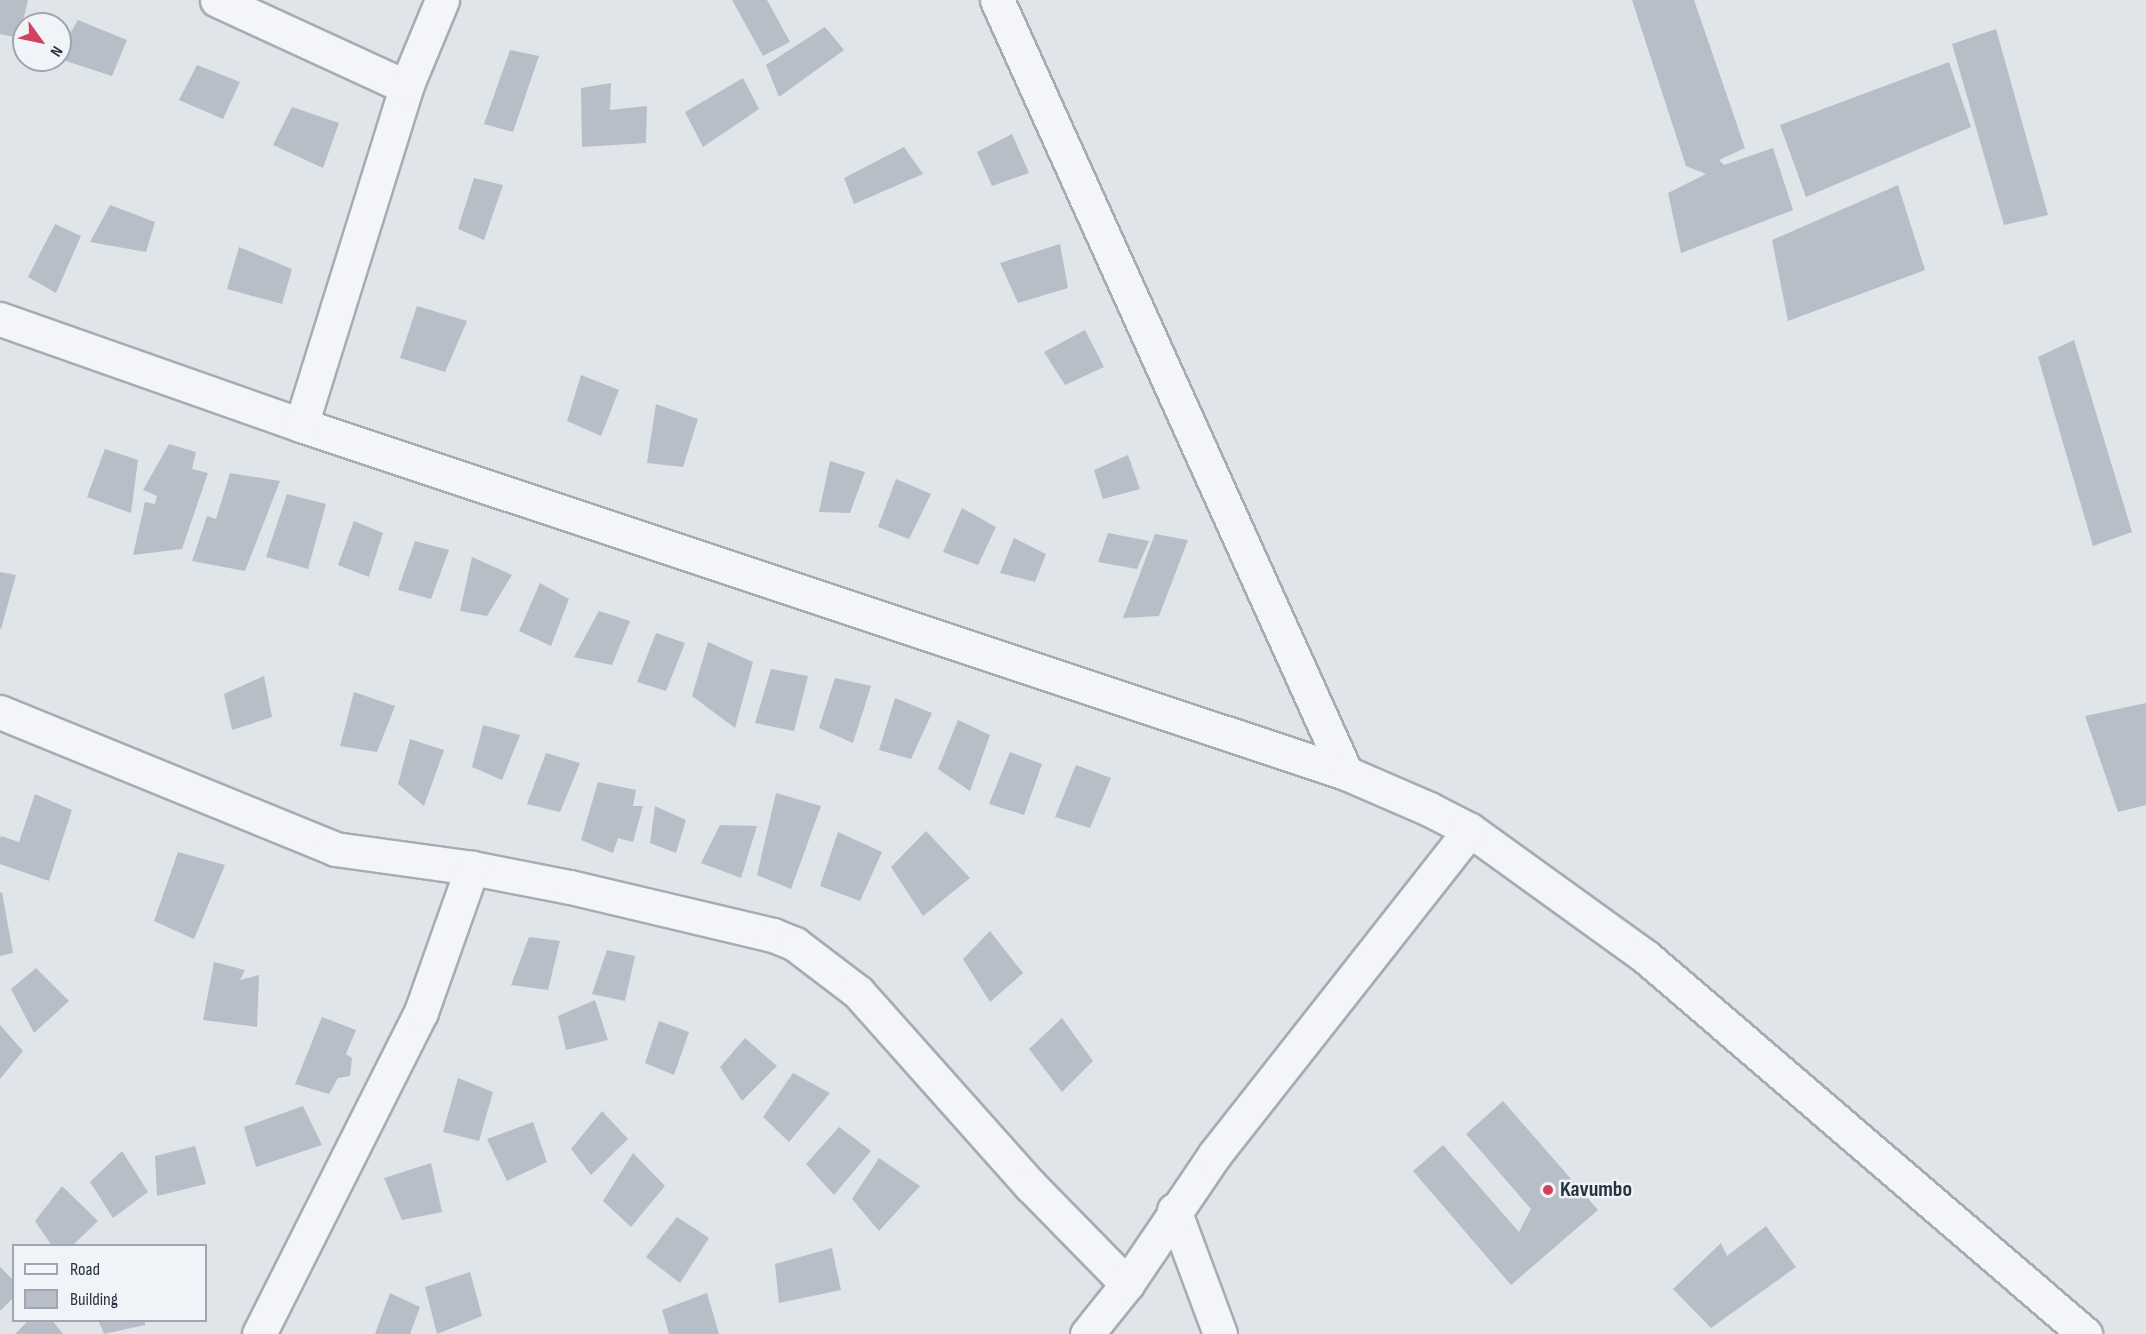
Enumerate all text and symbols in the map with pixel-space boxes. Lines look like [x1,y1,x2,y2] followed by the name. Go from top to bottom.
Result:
[12,12,72,72] north arrow
[46,42,66,60] text: N
[1560,1177,1632,1203] place label: Kavumbo
[1541,1183,1555,1197] marker: Kavumbo
[12,1244,207,1322] legend
[70,1259,100,1280] text: Road
[70,1289,118,1310] text: Building

